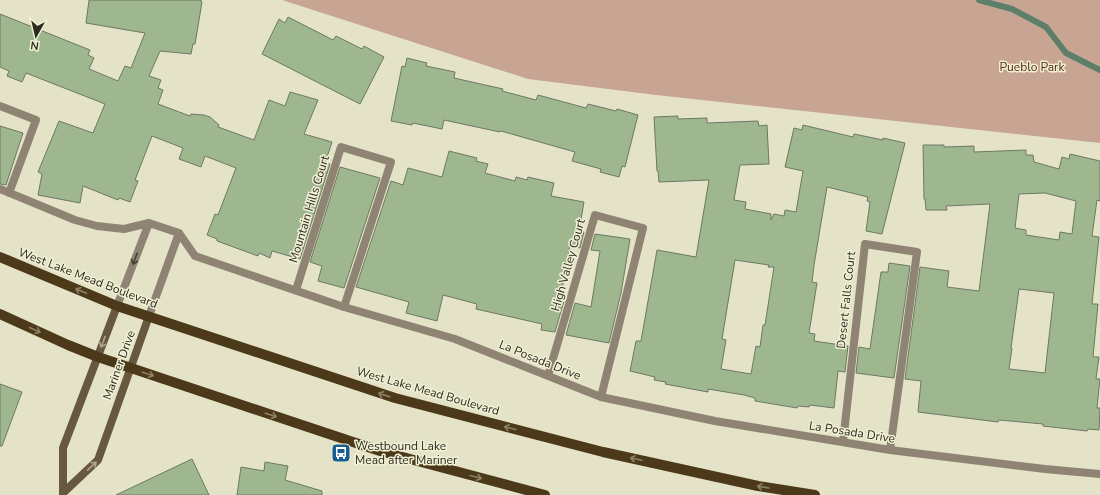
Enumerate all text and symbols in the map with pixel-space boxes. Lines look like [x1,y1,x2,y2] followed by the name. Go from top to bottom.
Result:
[16,16,56,56] north arrow
[30,37,40,53] text: N
[1000,59,1065,75] park label: Pueblo Park
[285,153,333,265] street label: Mountain Hills Court
[547,216,589,313] street label: High Valley Court
[16,244,160,312] street label: West Lake Mead Boulevard
[833,250,859,349] street label: Desert Falls Court
[130,253,138,265] one-way arrow
[76,286,88,294] one-way arrow
[29,327,41,334] one-way arrow
[99,328,139,402] street label: Mariner Drive
[99,336,107,348] one-way arrow
[497,336,583,384] street label: La Posada Drive
[355,363,501,419] street label: West Lake Mead Boulevard
[141,371,154,378] one-way arrow
[378,391,391,398] one-way arrow
[265,412,278,419] one-way arrow
[808,417,896,447] street label: La Posada Drive
[504,423,517,431] one-way arrow
[355,438,458,468] place label: Westbound Lake Mead after Mariner
[330,442,352,464] bus stop icon: Westbound Lake Mead after Mariner
[630,454,643,462] one-way arrow
[87,461,97,470] one-way arrow
[469,473,482,481] one-way arrow
[757,482,770,490] one-way arrow

